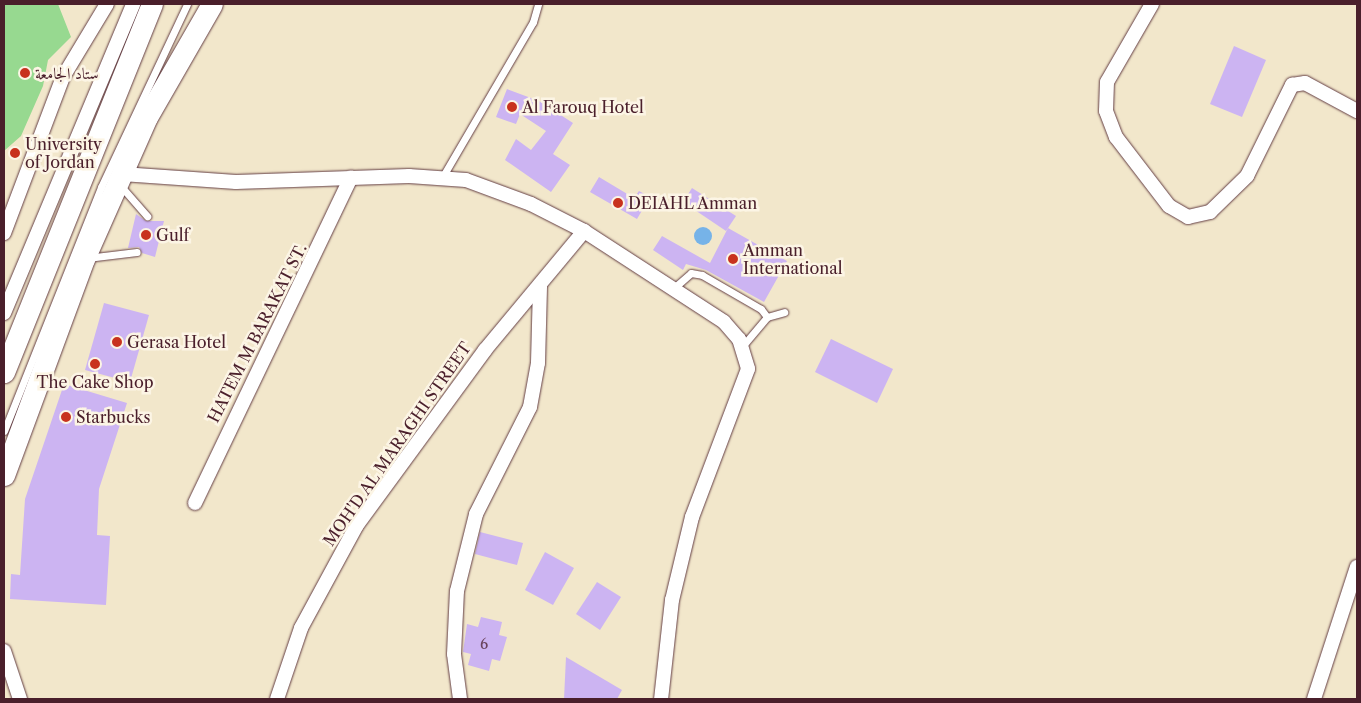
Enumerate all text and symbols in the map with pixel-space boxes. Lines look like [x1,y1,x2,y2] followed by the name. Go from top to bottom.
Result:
[35,63,98,83] place label: ستاد الجامعة
[19,67,31,79] marker: ستاد الجامعة
[522,97,644,117] place label: Al Farouq Hotel
[506,101,518,113] marker: Al Farouq Hotel
[25,134,102,172] place label: University of Jordan
[9,147,21,159] marker: University of Jordan
[628,193,758,213] place label: DEIAHL Amman
[612,197,624,209] marker: DEIAHL Amman
[156,225,189,245] place label: Gulf
[140,229,152,241] marker: Gulf
[203,240,311,426] street label: HATEM M BARAKAT ST.
[743,240,842,278] place label: Amman International
[727,253,739,265] marker: Amman International
[127,332,226,352] place label: Gerasa Hotel
[111,336,123,348] marker: Gerasa Hotel
[319,338,475,550] street label: MOH'D AL MARAGHI STREET
[89,358,101,370] marker: The Cake Shop
[36,372,154,392] place label: The Cake Shop
[76,407,151,427] place label: Starbucks
[60,411,72,423] marker: Starbucks
[480,636,488,652] house number: 6

